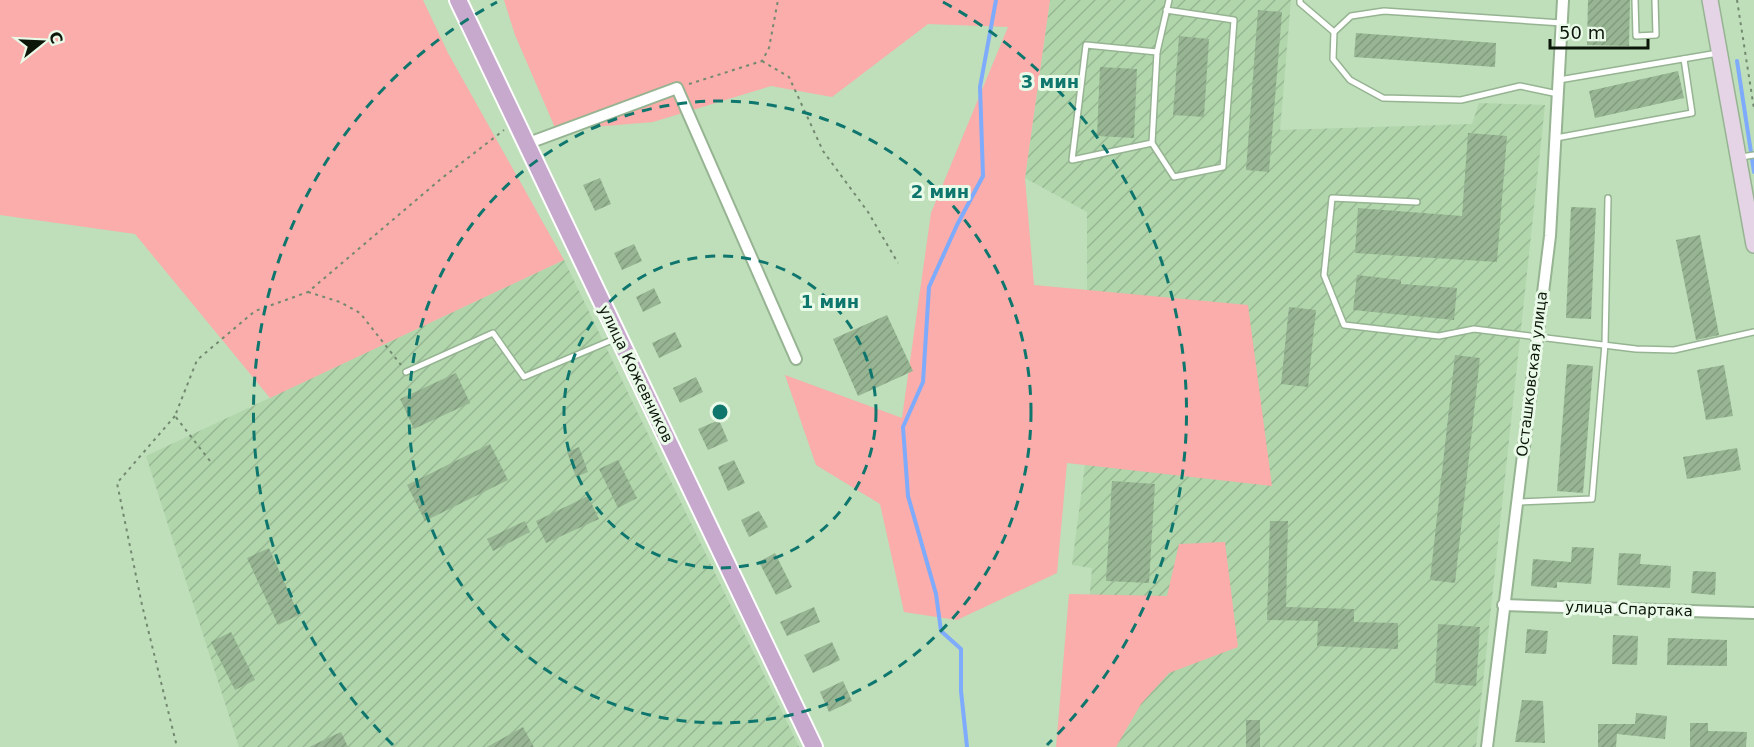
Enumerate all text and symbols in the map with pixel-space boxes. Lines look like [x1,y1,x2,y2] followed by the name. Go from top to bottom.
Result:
[12,12,72,72] north arrow
[1550,12,1648,50] scale bar
[1559,22,1605,43] text: 50 m
[45,29,67,46] text: С
[1021,71,1079,92] text: 3 мин
[911,181,969,202] text: 2 мин
[1513,290,1551,458] street label: Осташковская улица
[801,291,859,312] text: 1 мин
[595,302,677,446] street label: улица Кожевников
[710,402,730,422] centre of rings
[1565,598,1693,620] street label: улица Спартака

